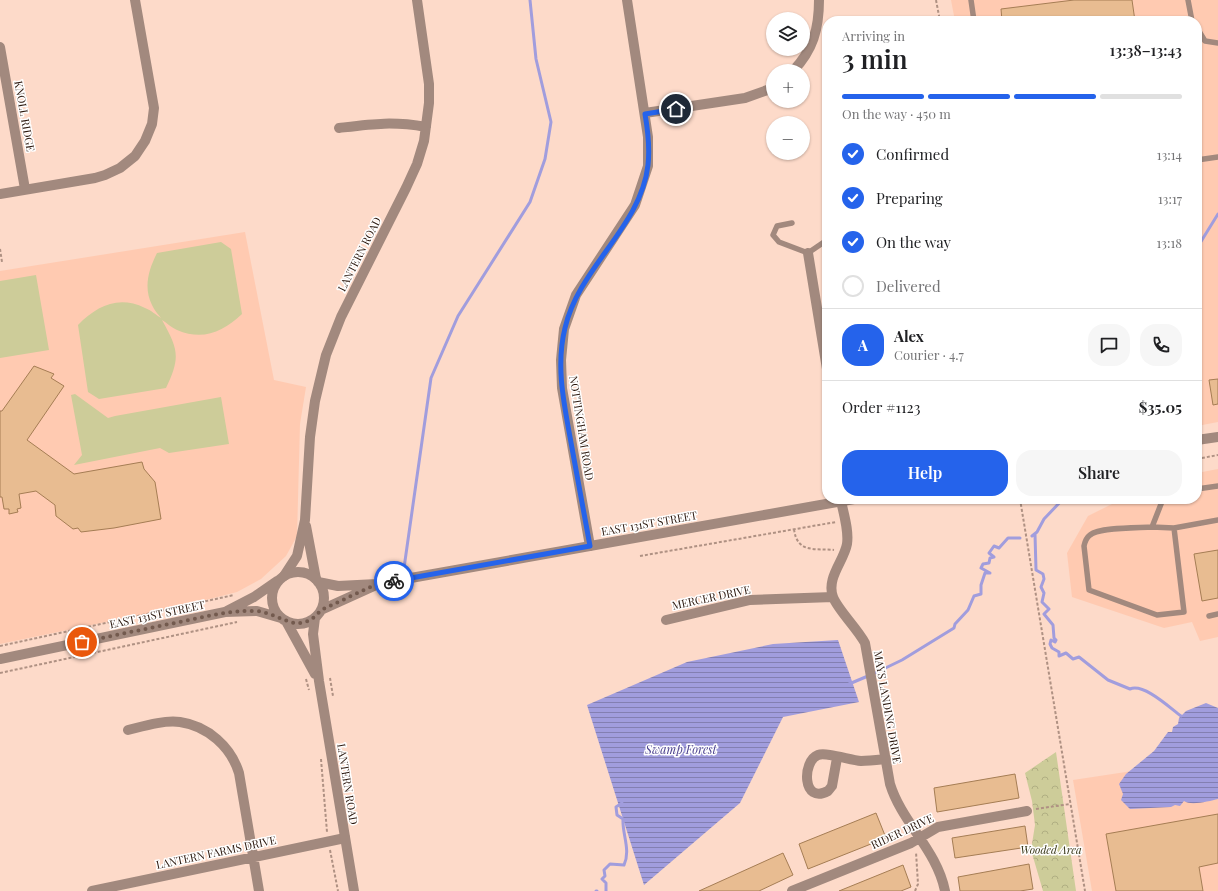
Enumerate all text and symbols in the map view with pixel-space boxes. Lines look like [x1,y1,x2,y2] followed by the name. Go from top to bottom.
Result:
[766,12,810,160] map controls
[766,12,810,56] button: layers
[842,27,905,44] text: Arriving in
[1109,40,1182,60] text: 13:38–13:43
[842,41,908,76] text: 3 min
[766,64,810,108] button: +
[11,79,39,153] street label: KNOLL RIDGE
[659,92,693,126] pin
[665,98,687,120] icon: home
[842,105,951,122] text: On the way · 450 m
[766,116,810,160] button: −
[842,143,864,165] icon: check
[876,144,949,164] text: Confirmed
[1157,146,1182,163] text: 13:14
[842,187,864,209] icon: check
[876,188,943,208] text: Preparing
[1158,190,1182,207] text: 13:17
[334,214,384,294] street label: LANTERN ROAD
[842,231,864,253] icon: check
[876,232,951,252] text: On the way
[1157,234,1182,251] text: 13:18
[876,276,941,296] text: Delivered
[1088,324,1130,366] button: chat
[1140,324,1182,366] button: phone
[894,326,924,346] text: Alex
[858,335,868,355] text: A
[894,346,964,363] text: Courier · 4.7
[566,375,598,481] street label: NOTTINGHAM ROAD
[842,397,921,417] text: Order #1123
[1139,397,1182,417] text: $35.05
[842,450,1008,496] button: Help
[1016,450,1182,496] button: Share
[600,507,698,539] street label: EAST 131ST STREET
[374,561,414,601] courier
[383,570,405,592] icon: bike
[670,581,752,613] street label: MERCER DRIVE
[108,597,206,631] street label: EAST 131ST STREET
[65,625,99,659] pin
[71,631,93,653] icon: bag
[871,649,905,765] street label: MAYS LANDING DRIVE
[644,741,718,757] water label: Swamp Forest
[334,742,362,826] street label: LANTERN ROAD
[868,810,936,852] street label: RIDER DRIVE
[155,832,278,872] street label: LANTERN FARMS DRIVE
[1020,842,1082,857] park label: Wooded Area

